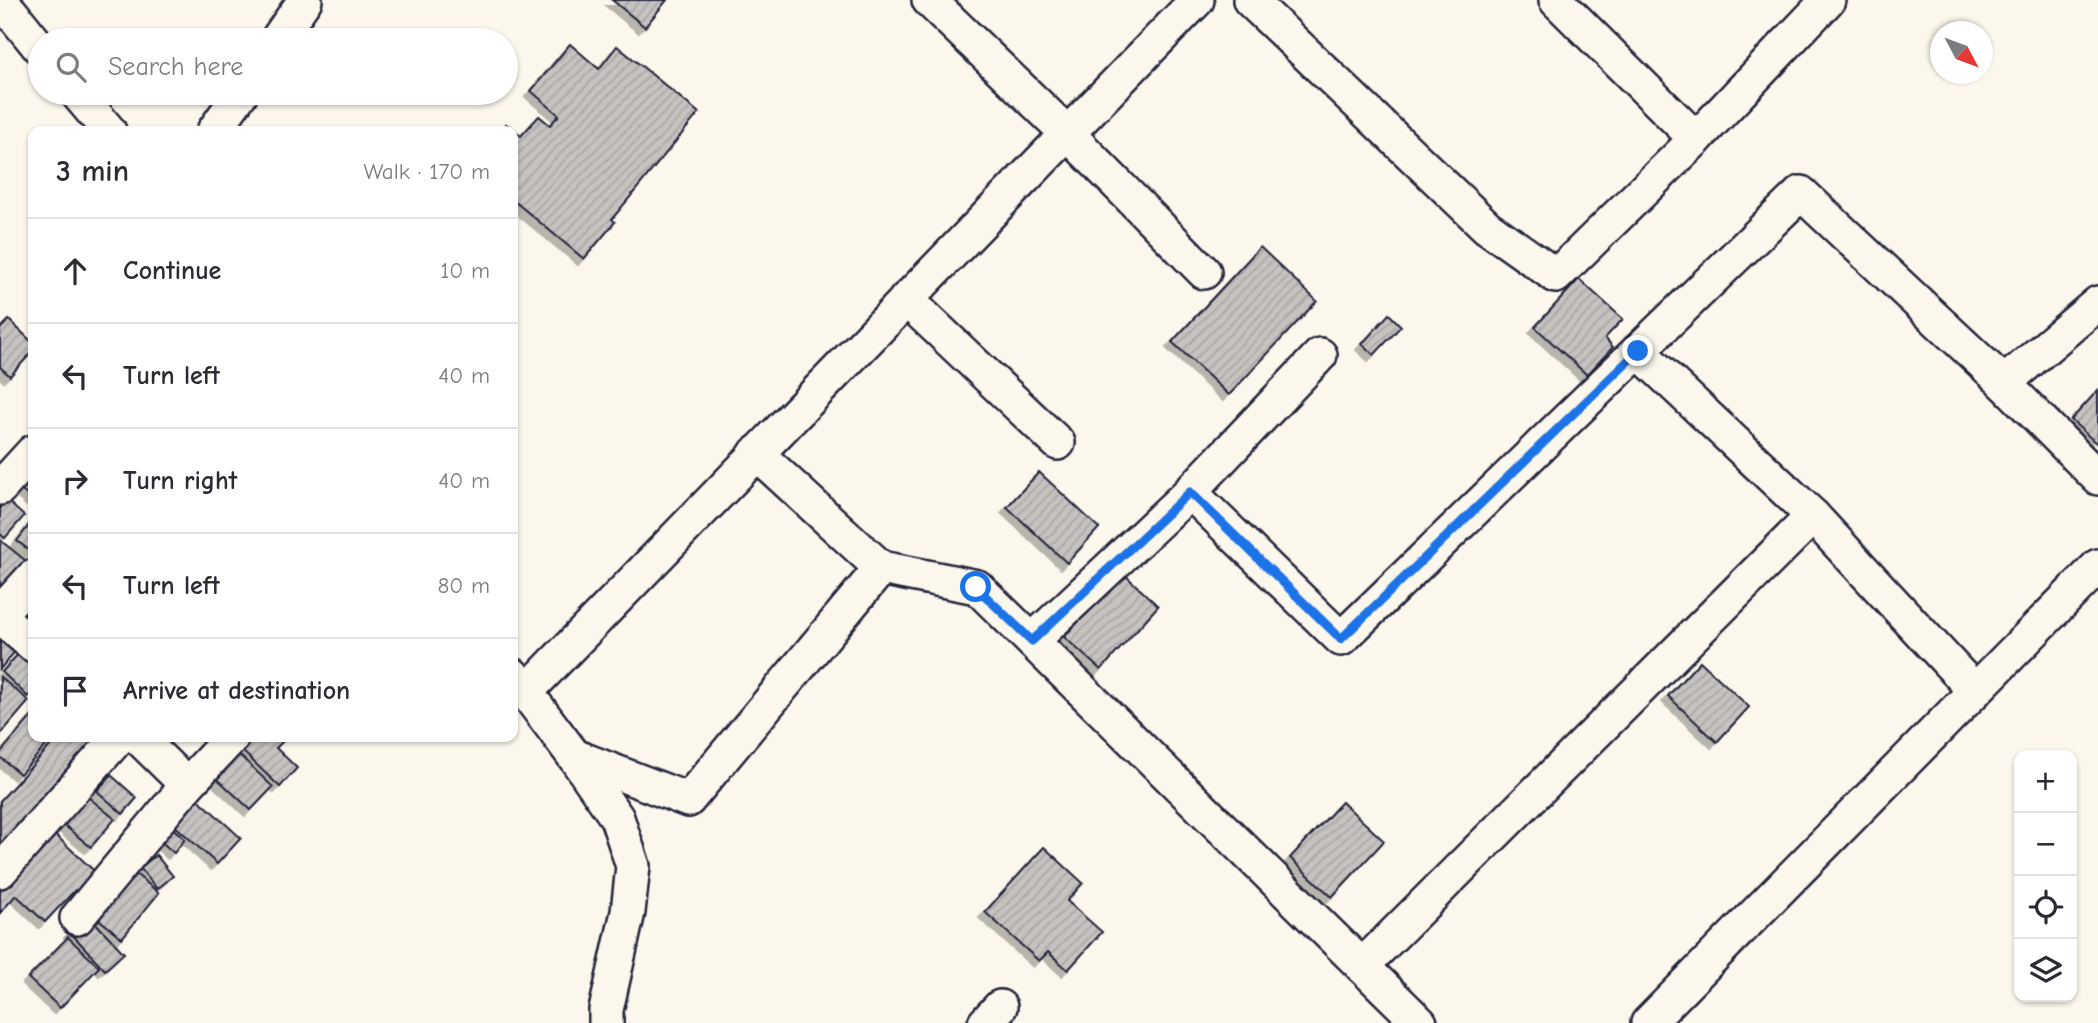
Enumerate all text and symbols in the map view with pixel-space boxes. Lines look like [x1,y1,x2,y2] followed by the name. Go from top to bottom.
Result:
[1930,21,1993,84] north arrow
[28,28,518,105] search box
[52,48,90,86] icon: search
[108,52,243,82] text: Search here
[56,154,129,189] text: 3 min
[363,158,490,185] text: Walk · 170 m
[56,252,94,290] icon: ahead
[123,256,221,286] text: Continue
[440,257,490,284] text: 10 m
[1622,335,1653,366] route end
[56,357,94,395] icon: left
[123,361,220,391] text: Turn left
[438,362,490,389] text: 40 m
[56,462,94,500] icon: right
[123,466,237,496] text: Turn right
[438,467,490,494] text: 40 m
[56,567,94,605] icon: left
[123,571,220,601] text: Turn left
[960,571,991,602] route start
[437,572,490,599] text: 80 m
[56,672,94,710] icon: arrive
[123,676,350,706] text: Arrive at destination
[2014,750,2077,1002] map controls
[2014,750,2077,813] button: +
[2014,813,2077,876] button: −
[2014,876,2077,939] button: locate
[2014,939,2077,1002] button: layers

